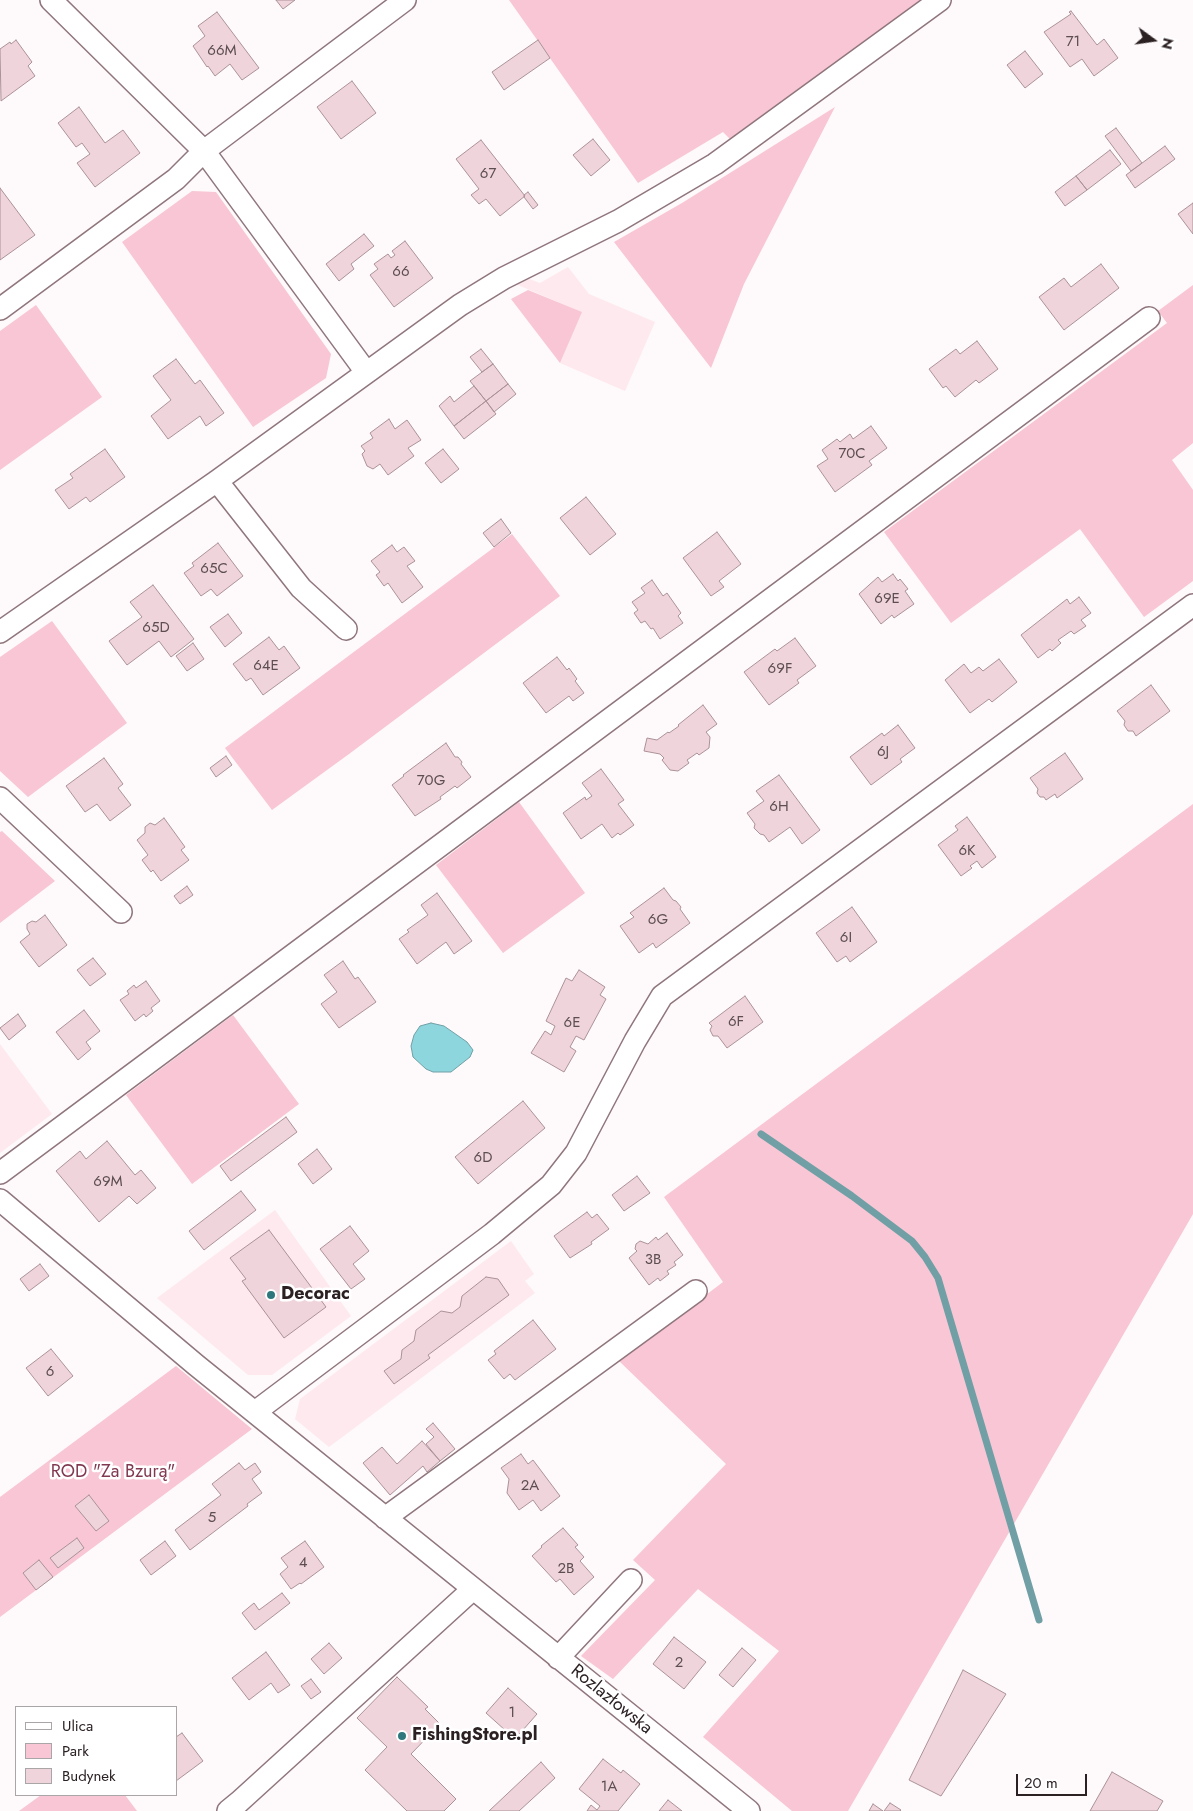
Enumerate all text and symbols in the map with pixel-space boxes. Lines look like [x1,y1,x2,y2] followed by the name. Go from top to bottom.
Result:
[1128,15,1178,65] north arrow
[1066,33,1080,51] house number: 71
[1157,36,1179,51] text: N
[207,42,237,60] house number: 66M
[480,165,496,183] house number: 67
[392,263,410,281] house number: 66
[838,445,866,463] house number: 70C
[200,560,228,578] house number: 65C
[874,590,900,608] house number: 69E
[142,619,170,637] house number: 65D
[253,657,279,675] house number: 64E
[768,660,792,678] house number: 69F
[877,743,889,761] house number: 6J
[417,772,445,790] house number: 70G
[769,798,789,816] house number: 6H
[958,842,976,860] house number: 6K
[648,911,668,929] house number: 6G
[840,929,852,947] house number: 6I
[728,1013,744,1031] house number: 6F
[564,1014,580,1032] house number: 6E
[474,1149,492,1167] house number: 6D
[93,1173,123,1191] house number: 69M
[645,1251,661,1269] house number: 3B
[281,1284,350,1306] place label: Decorac
[265,1289,277,1301] marker: Decorac
[46,1363,54,1381] house number: 6
[51,1462,175,1484] park label: ROD "Za Bzurą"
[521,1477,539,1495] house number: 2A
[208,1509,216,1527] house number: 5
[299,1554,307,1572] house number: 4
[558,1560,574,1578] house number: 2B
[675,1654,683,1672] house number: 2
[566,1661,656,1739] street label: Rozlazłowska
[509,1704,515,1722] house number: 1
[15,1706,178,1796] legend
[62,1715,93,1737] text: Ulica
[412,1725,538,1747] place label: FishingStore.pl
[396,1730,408,1742] marker: FishingStore.pl
[62,1740,89,1762] text: Park
[1018,1764,1089,1796] scale bar
[62,1765,116,1787] text: Budynek
[1024,1772,1058,1794] text: 20 m
[601,1778,617,1796] house number: 1A

